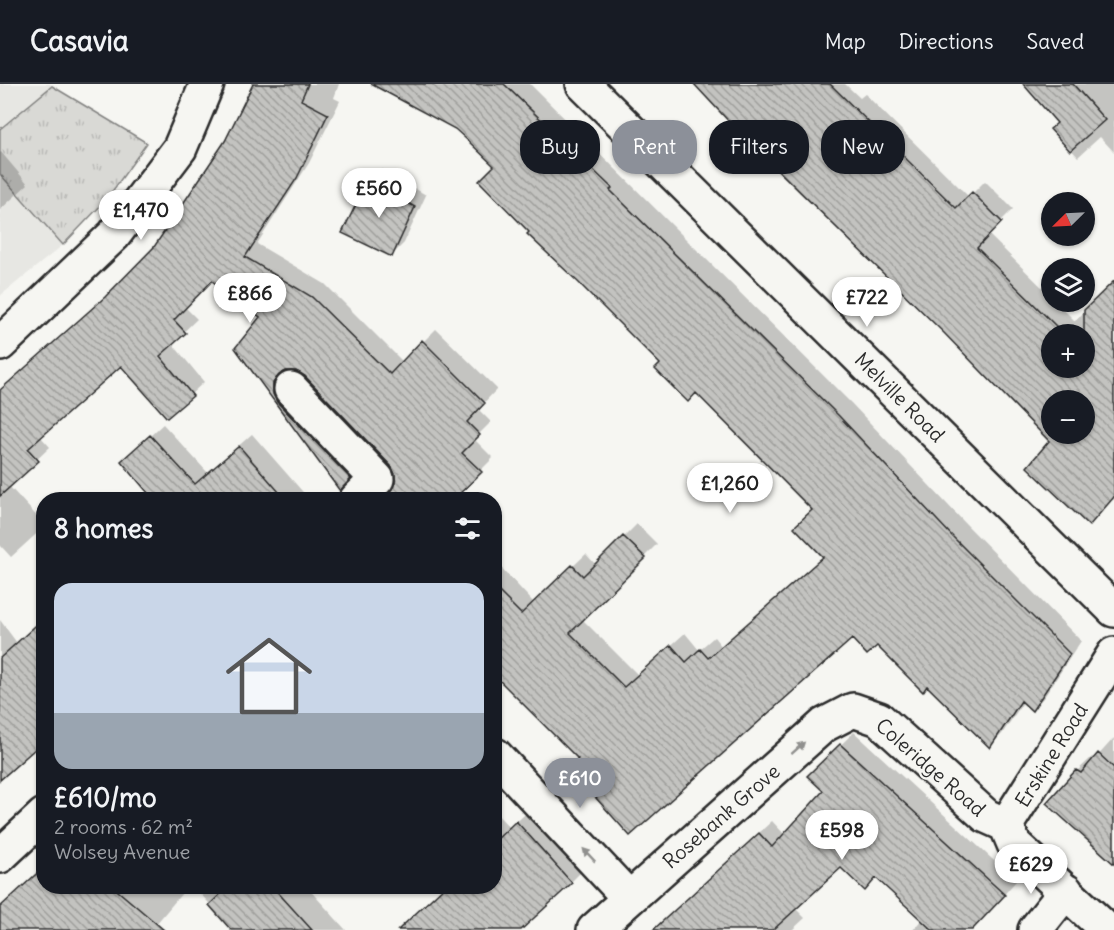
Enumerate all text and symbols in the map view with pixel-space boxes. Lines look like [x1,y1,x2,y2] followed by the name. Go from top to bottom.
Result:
[30,23,129,59] text: Casavia
[825,28,866,55] text: Map
[899,28,993,55] text: Directions
[1026,28,1084,55] text: Saved
[520,120,600,174] chip: Buy
[612,120,697,174] chip: Rent
[709,120,809,174] chip: Filters
[821,120,905,174] chip: New
[343,168,415,219] pin: £560
[356,175,402,200] text: £560
[92,190,190,241] pin: £1,470
[1041,192,1095,246] north arrow
[1041,192,1095,444] map controls
[113,197,169,222] text: £1,470
[1041,258,1095,312] button: layers
[214,273,286,324] pin: £866
[831,277,903,328] pin: £722
[227,280,273,305] text: £866
[846,284,888,309] text: £722
[1041,324,1095,378] button: +
[850,347,950,447] street label: Melville Road
[1041,390,1095,444] button: −
[681,463,779,514] pin: £1,260
[701,470,759,495] text: £1,260
[54,512,153,545] text: 8 homes
[451,512,484,545] icon: filters
[215,622,323,730] icon: home
[1009,698,1093,811] street label: Erskine Road
[871,712,991,822] street label: Coleridge Road
[791,741,806,755] one-way arrow
[544,758,616,809] pin: £610
[657,758,785,874] street label: Rosebank Grove
[558,765,602,790] text: £610
[54,781,157,814] text: £610/mo
[806,810,878,861] pin: £598
[54,814,193,839] text: 2 rooms · 62 m²
[819,817,865,842] text: £598
[54,839,190,864] text: Wolsey Avenue
[995,844,1067,895] pin: £629
[582,848,596,863] one-way arrow
[1009,851,1053,876] text: £629

